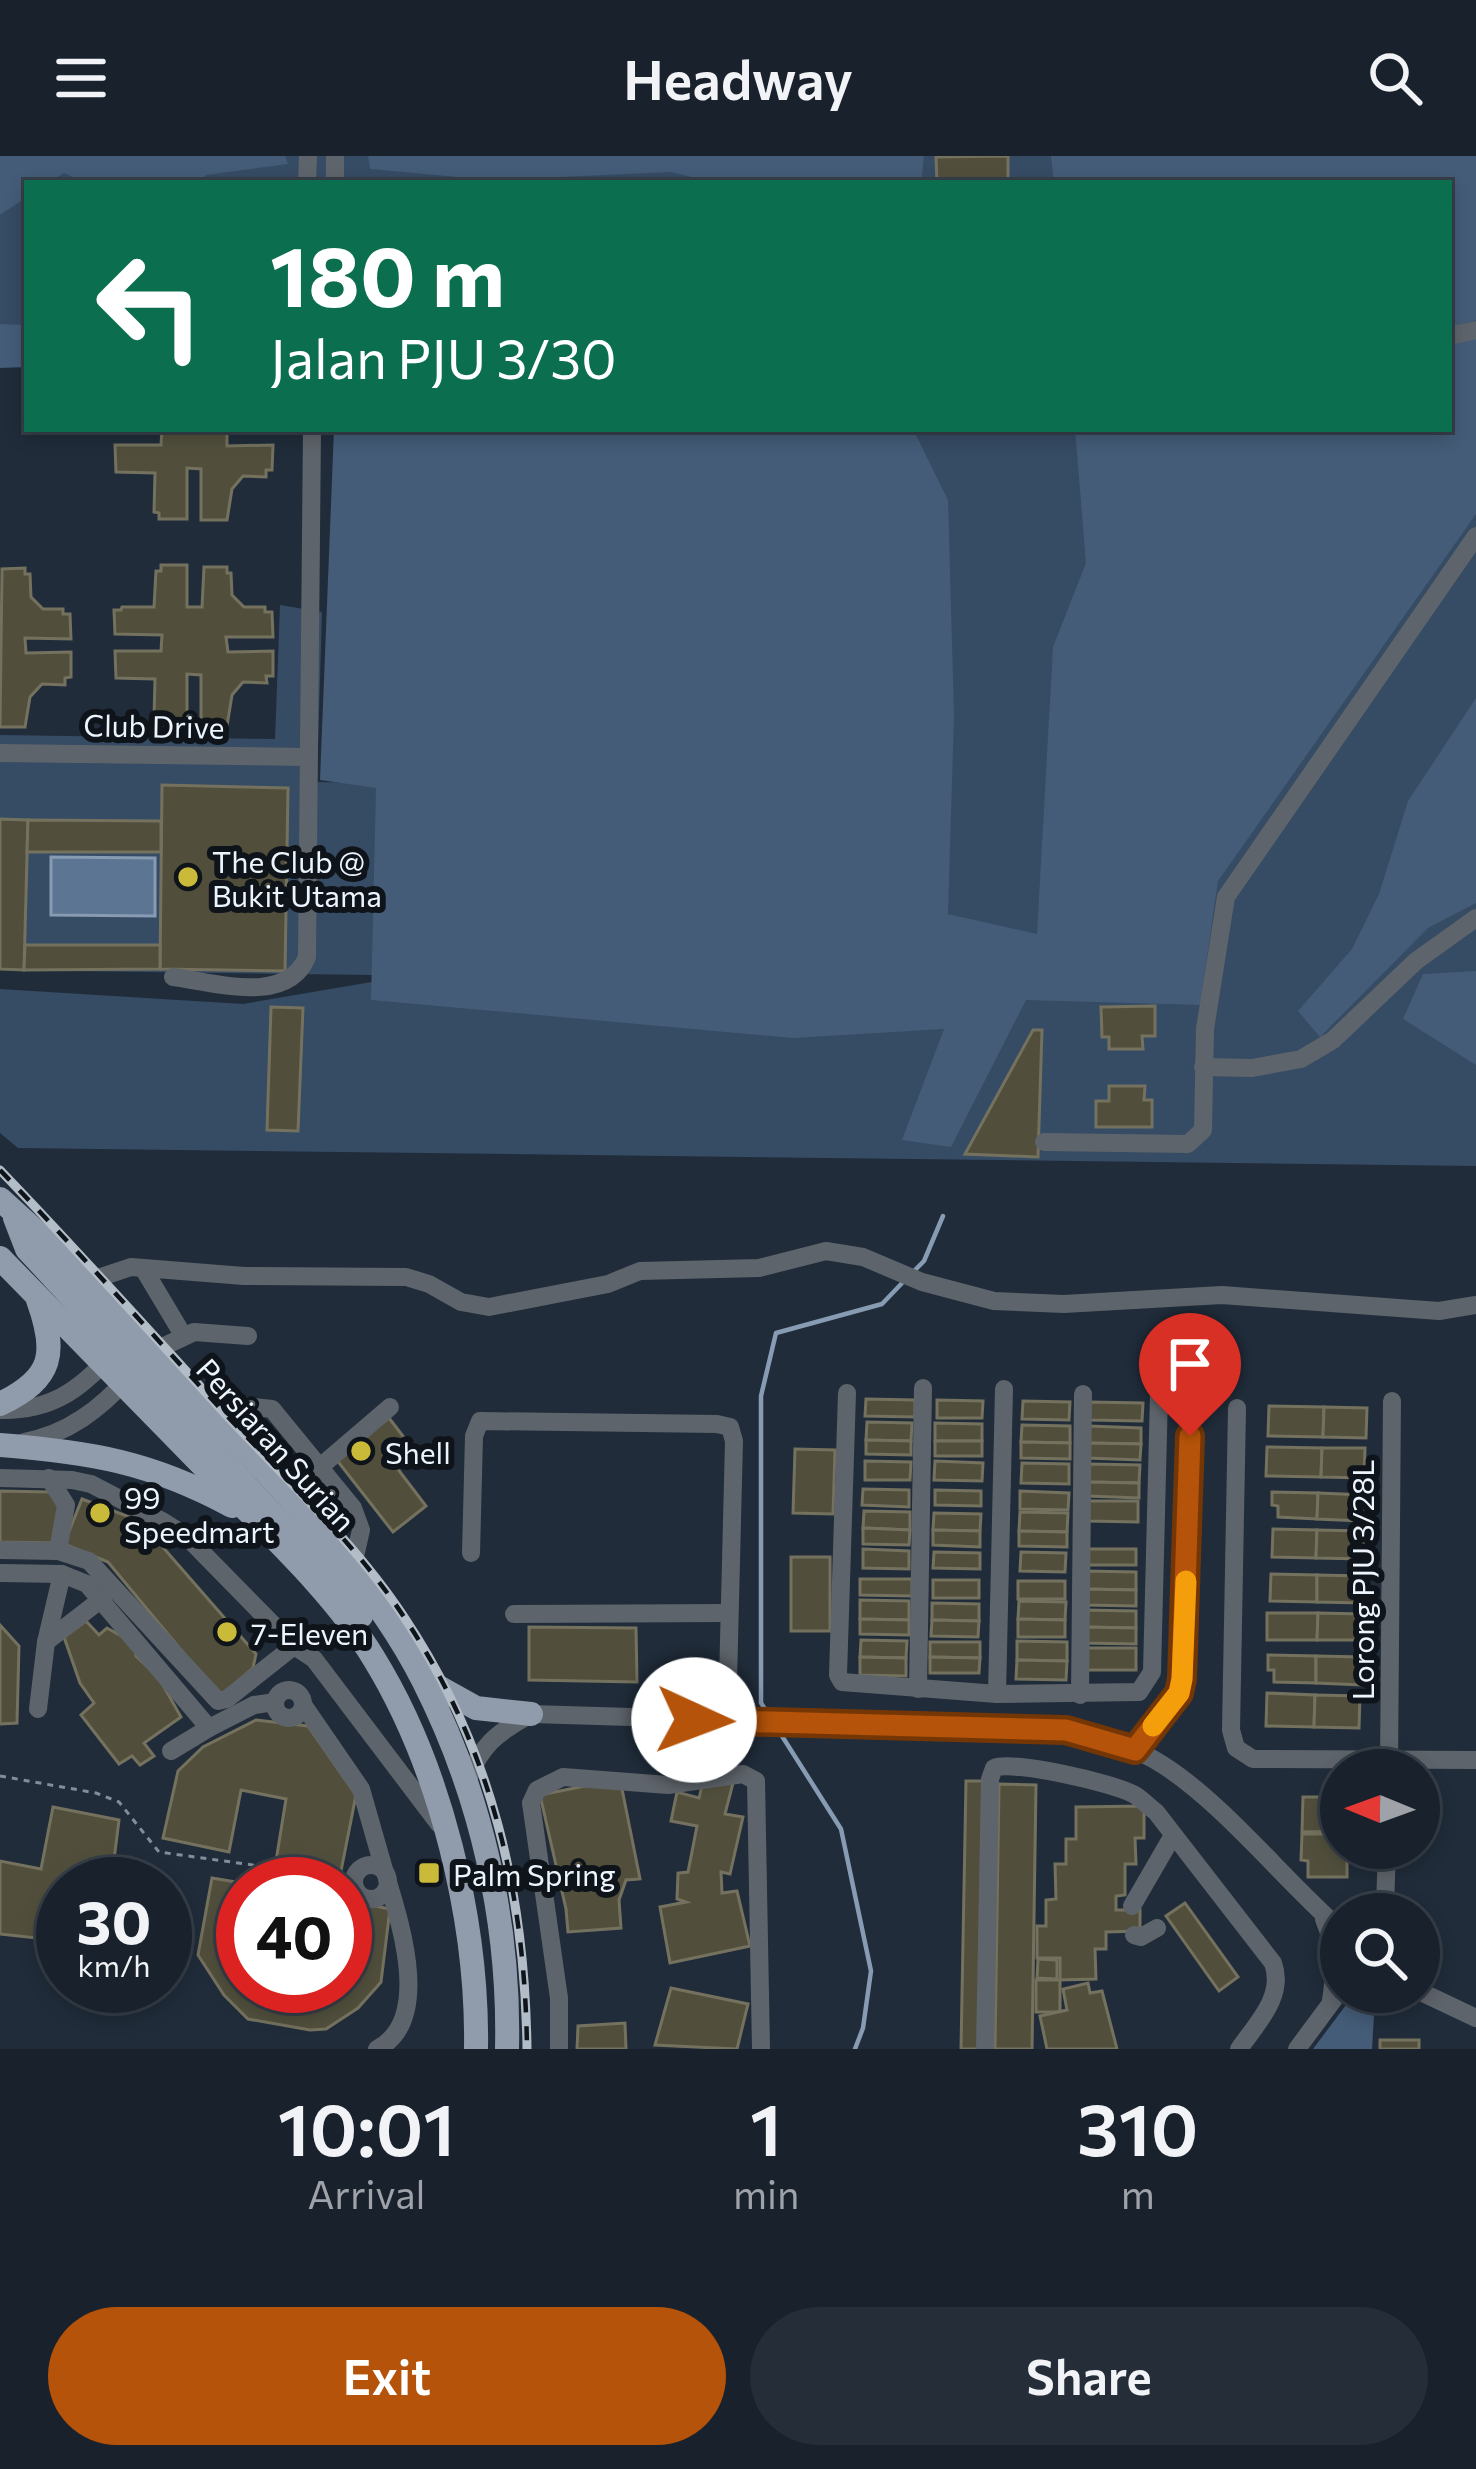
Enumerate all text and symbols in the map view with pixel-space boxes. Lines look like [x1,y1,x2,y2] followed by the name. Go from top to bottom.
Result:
[48,45,114,111] icon: menu
[623,45,853,111] text: Headway
[1362,45,1428,111] icon: search
[270,222,505,324] text: 180 m
[72,228,228,384] icon: left
[270,324,616,390] text: Jalan PJU 3/30
[83,705,225,745] street label: Club Drive
[212,842,382,913] place label: The Club @ Bukit Utama
[175,864,201,890] marker: The Club @ Bukit Utama
[1139,1313,1241,1436] pin
[1157,1331,1223,1397] icon: arrive
[190,1350,364,1538] street label: Persiaran Surian
[385,1433,451,1470] place label: Shell
[348,1438,374,1464] marker: Shell
[1343,1460,1380,1700] street label: Lorong PJU 3/28L
[124,1478,274,1549] place label: 99 Speedmart
[87,1500,113,1526] marker: 99 Speedmart
[251,1614,368,1651] place label: 7-Eleven
[214,1619,240,1645] marker: 7-Eleven
[631,1657,757,1783] position arrow
[1320,1749,1440,1869] north arrow
[1320,1749,1440,2013] map controls
[453,1855,616,1892] place label: Palm Spring
[216,1857,372,2013] speed limit sign: 40
[416,1860,442,1886] marker: Palm Spring
[77,1883,151,1956] text: 30
[1320,1893,1440,2013] button: search
[78,1946,150,1983] text: km/h
[278,2083,455,2171] text: 10:01
[750,2083,782,2171] text: 1
[1077,2083,1198,2171] text: 310
[307,2169,425,2217] text: Arrival
[733,2169,799,2217] text: min
[1121,2169,1155,2217] text: m
[48,2307,726,2445] button: Exit
[750,2307,1428,2445] button: Share

